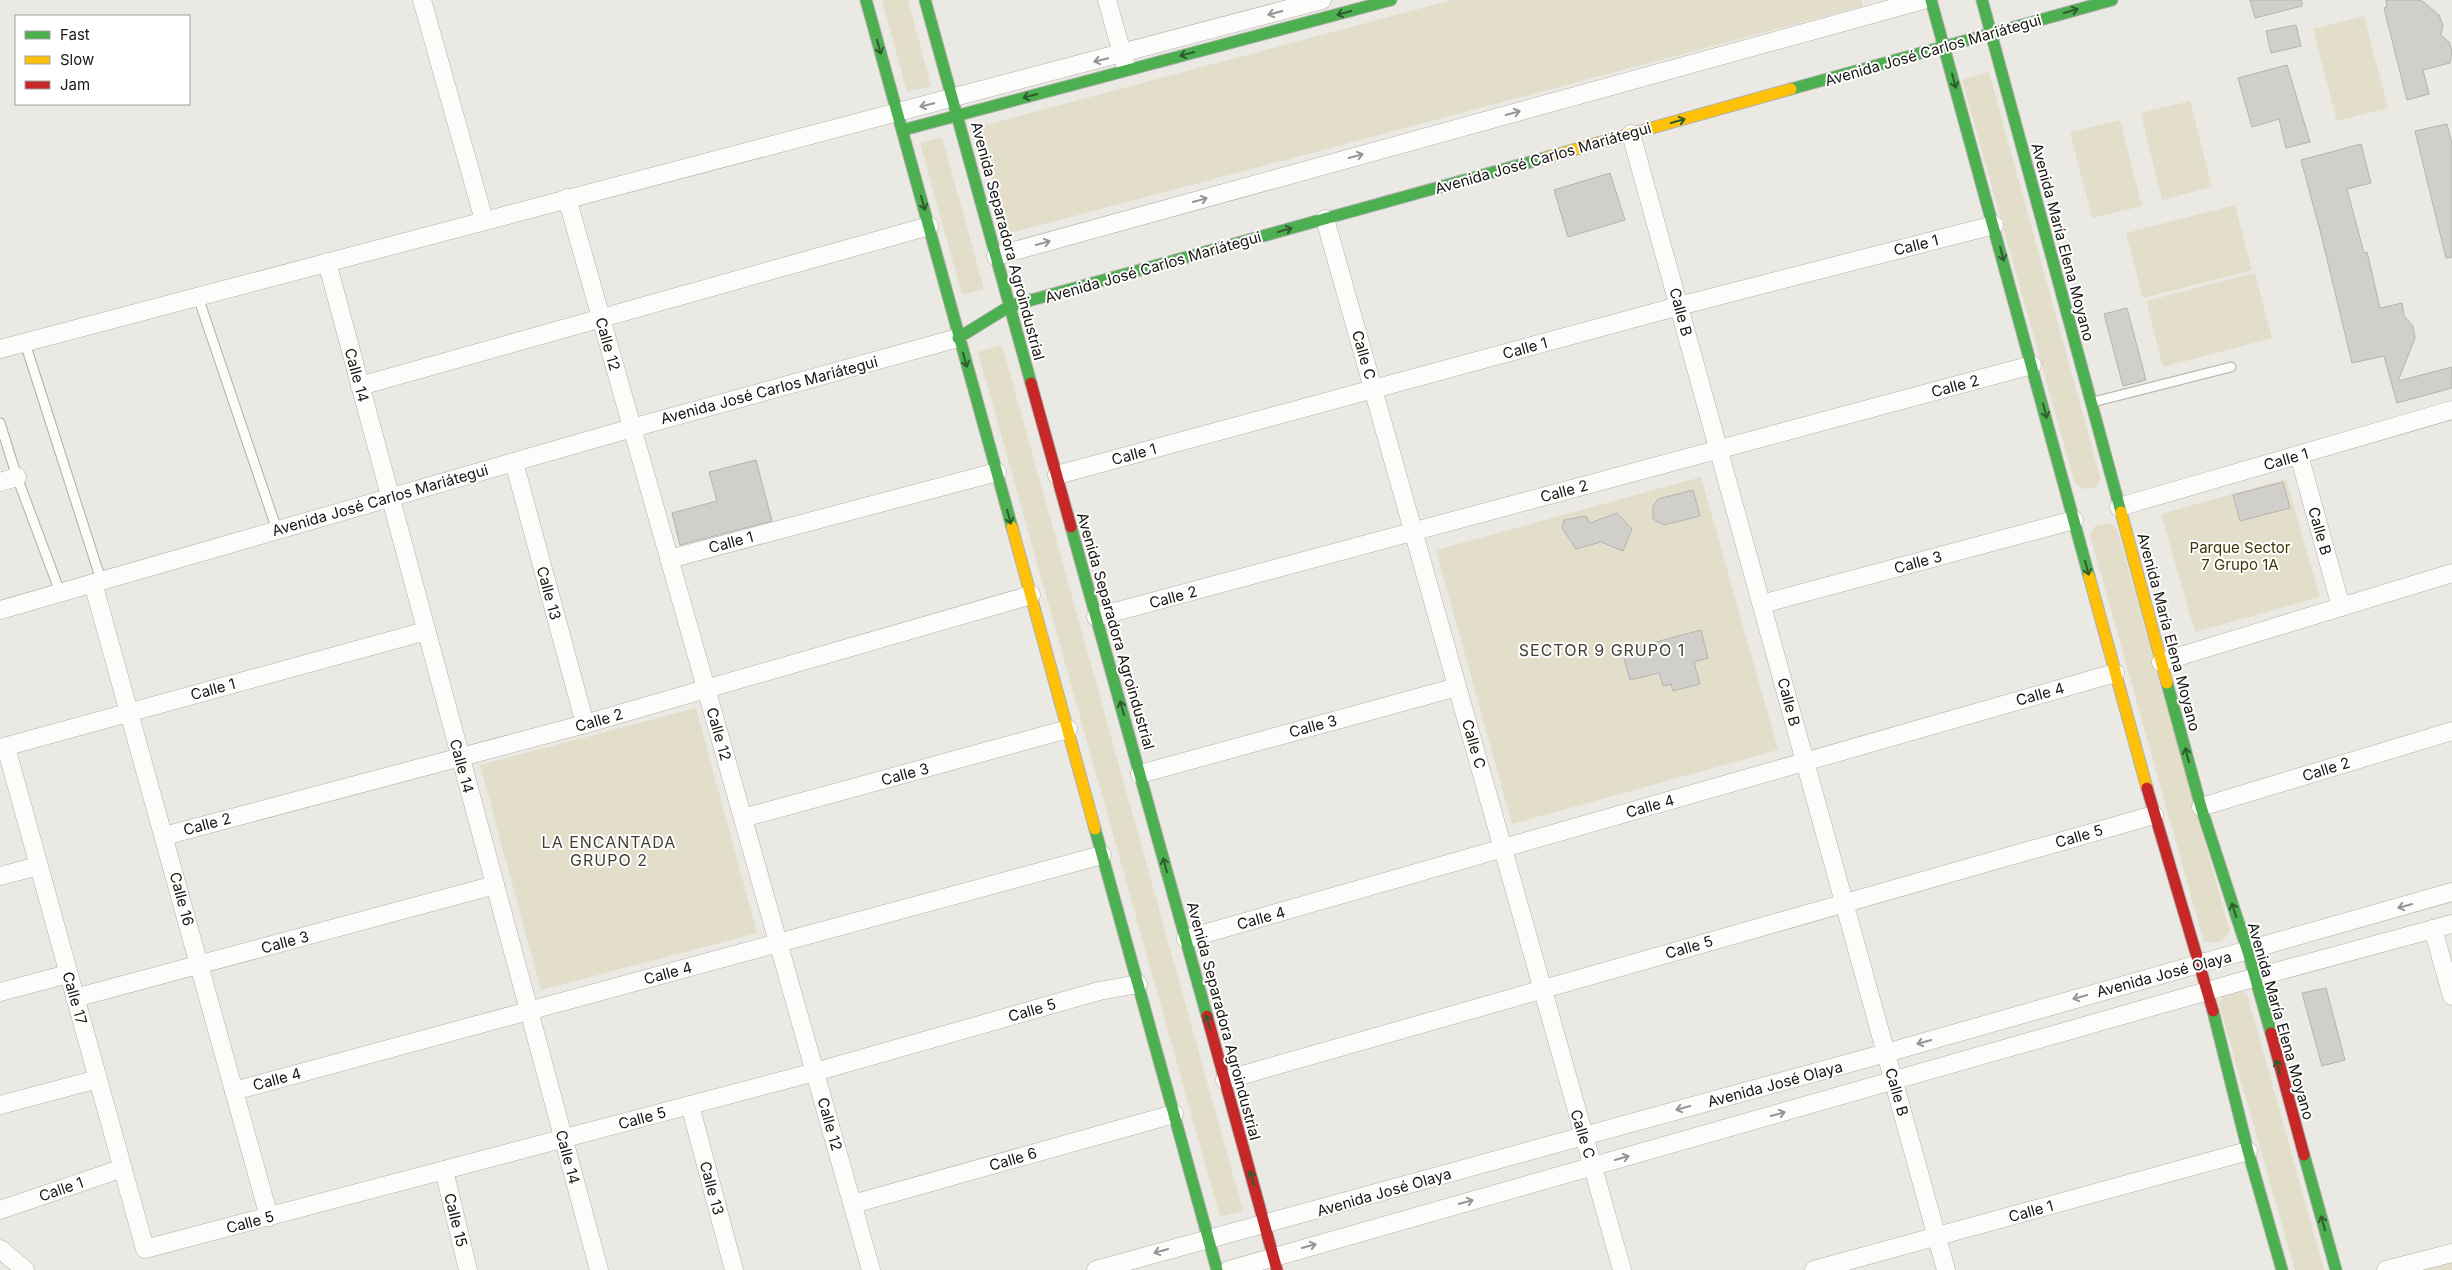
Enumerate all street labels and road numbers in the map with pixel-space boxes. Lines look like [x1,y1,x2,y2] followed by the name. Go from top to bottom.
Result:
[1823,10,2043,90] street label: Avenida José Carlos Mariátegui
[1433,118,1653,198] street label: Avenida José Carlos Mariátegui
[967,120,1049,362] street label: Avenida Separadora Agroindustrial
[2027,141,2099,343] street label: Avenida María Elena Moyano
[1043,227,1263,307] street label: Avenida José Carlos Mariátegui
[1892,230,1940,260] street label: Calle 1
[1665,286,1697,338] street label: Calle B
[591,315,625,373] street label: Calle 12
[1348,328,1380,382] street label: Calle C
[1500,333,1550,363] street label: Calle 1
[341,346,373,404] street label: Calle 14
[658,352,880,428] street label: Avenida José Carlos Mariátegui
[1929,371,1981,401] street label: Calle 2
[1109,439,1159,469] street label: Calle 1
[2261,444,2311,474] street label: Calle 1
[270,460,490,540] street label: Avenida José Carlos Mariátegui
[1538,476,1590,506] street label: Calle 2
[2304,505,2336,557] street label: Calle B
[1073,510,1159,752] street label: Avenida Separadora Agroindustrial
[706,527,756,557] street label: Calle 1
[2133,531,2205,733] street label: Avenida María Elena Moyano
[1892,546,1944,578] street label: Calle 3
[533,564,565,622] street label: Calle 13
[1147,582,1199,612] street label: Calle 2
[188,674,238,704] street label: Calle 1
[1773,676,1805,728] street label: Calle B
[2014,678,2066,710] street label: Calle 4
[573,704,625,736] street label: Calle 2
[702,705,736,763] street label: Calle 12
[1287,710,1339,742] street label: Calle 3
[1458,717,1490,771] street label: Calle C
[446,737,478,795] street label: Calle 14
[2300,753,2352,785] street label: Calle 2
[879,758,931,790] street label: Calle 3
[1624,790,1676,822] street label: Calle 4
[181,809,233,839] street label: Calle 2
[2053,820,2105,852] street label: Calle 5
[166,870,198,928] street label: Calle 16
[1183,900,1265,1142] street label: Avenida Separadora Agroindustrial
[1235,902,1287,934] street label: Calle 4
[2244,920,2318,1122] street label: Avenida María Elena Moyano
[259,926,311,958] street label: Calle 3
[1663,931,1715,963] street label: Calle 5
[2094,947,2234,1001] street label: Avenida José Olaya
[642,957,694,989] street label: Calle 4
[58,969,92,1027] street label: Calle 17
[1006,994,1058,1026] street label: Calle 5
[1705,1057,1845,1111] street label: Avenida José Olaya
[251,1063,303,1095] street label: Calle 4
[1881,1066,1913,1118] street label: Calle B
[813,1095,847,1153] street label: Calle 12
[616,1103,668,1133] street label: Calle 5
[1567,1107,1599,1161] street label: Calle C
[552,1128,584,1186] street label: Calle 14
[987,1143,1039,1175] street label: Calle 6
[696,1159,728,1217] street label: Calle 13
[1315,1164,1453,1220] street label: Avenida José Olaya
[36,1173,86,1205] street label: Calle 1
[440,1191,472,1249] street label: Calle 15
[2006,1196,2056,1226] street label: Calle 1
[224,1207,276,1237] street label: Calle 5

